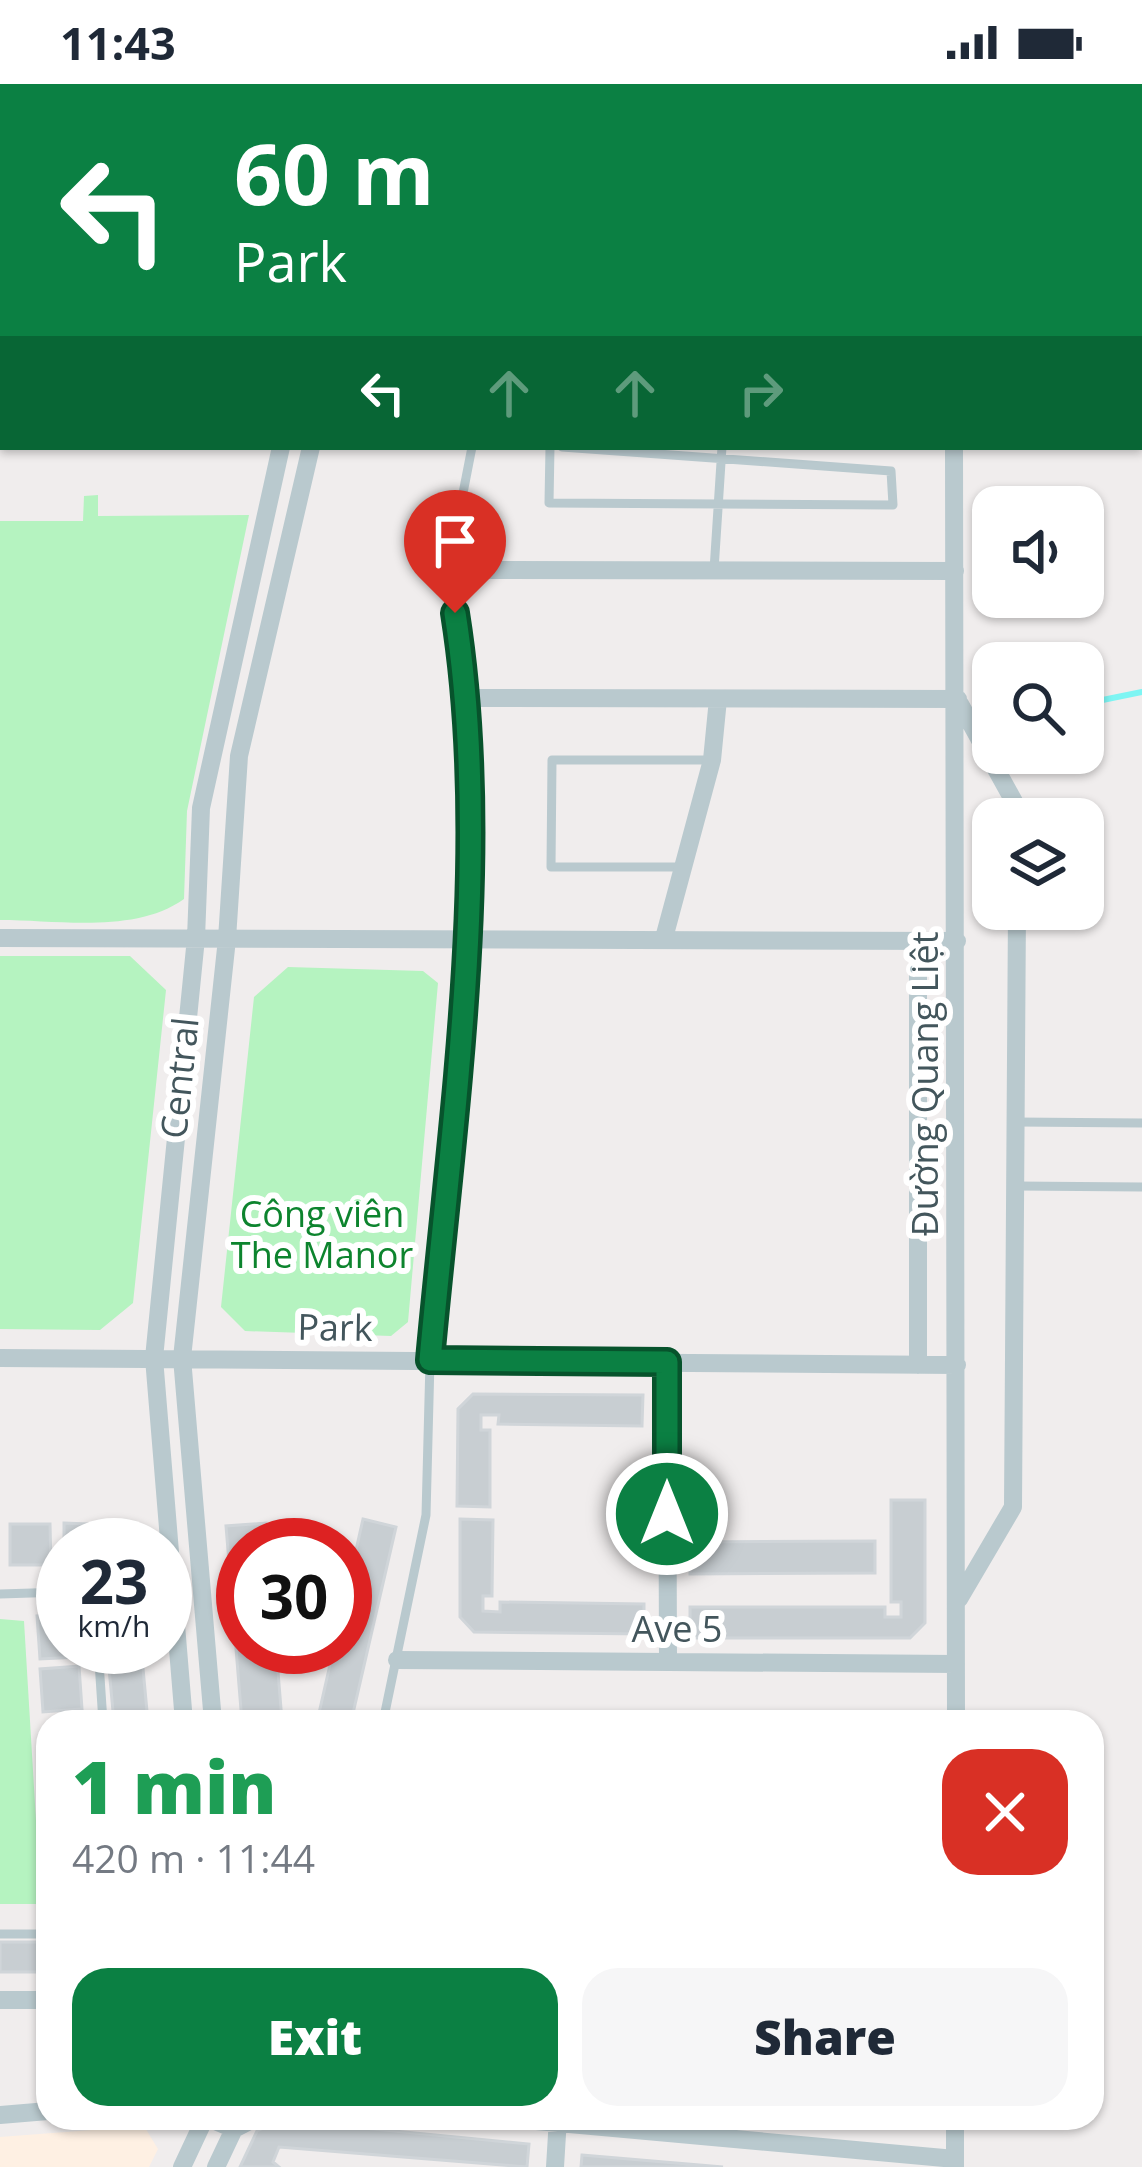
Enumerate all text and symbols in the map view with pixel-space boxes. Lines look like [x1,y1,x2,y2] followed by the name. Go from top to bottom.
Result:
[60,12,176,73] text: 11:43
[234,115,434,230] text: 60 m
[36,132,192,288] icon: left
[234,224,347,298] text: Park
[350,360,416,426] icon: left
[476,360,542,426] icon: ahead
[602,360,668,426] icon: ahead
[728,360,794,426] icon: right
[972,486,1104,930] map controls
[972,486,1104,618] button: sound
[404,490,506,613] pin
[422,508,488,574] icon: arrive
[972,642,1104,774] button: search
[972,798,1104,930] button: layers
[900,932,949,1236] street label: Đường Quang Liệt
[148,1015,210,1141] street label: Central
[231,1189,413,1279] park label: Công viên The Manor
[297,1302,373,1352] street label: Park
[604,1451,730,1577] position arrow
[216,1518,372,1674] speed limit sign: 30
[80,1540,148,1622] text: 23
[632,1604,722,1653] street label: Ave 5
[78,1605,150,1646] text: km/h
[72,1737,277,1835] text: 1 min
[942,1749,1068,1875] button: close
[72,1831,315,1884] text: 420 m · 11:44
[72,1968,558,2106] button: Exit
[582,1968,1068,2106] button: Share

